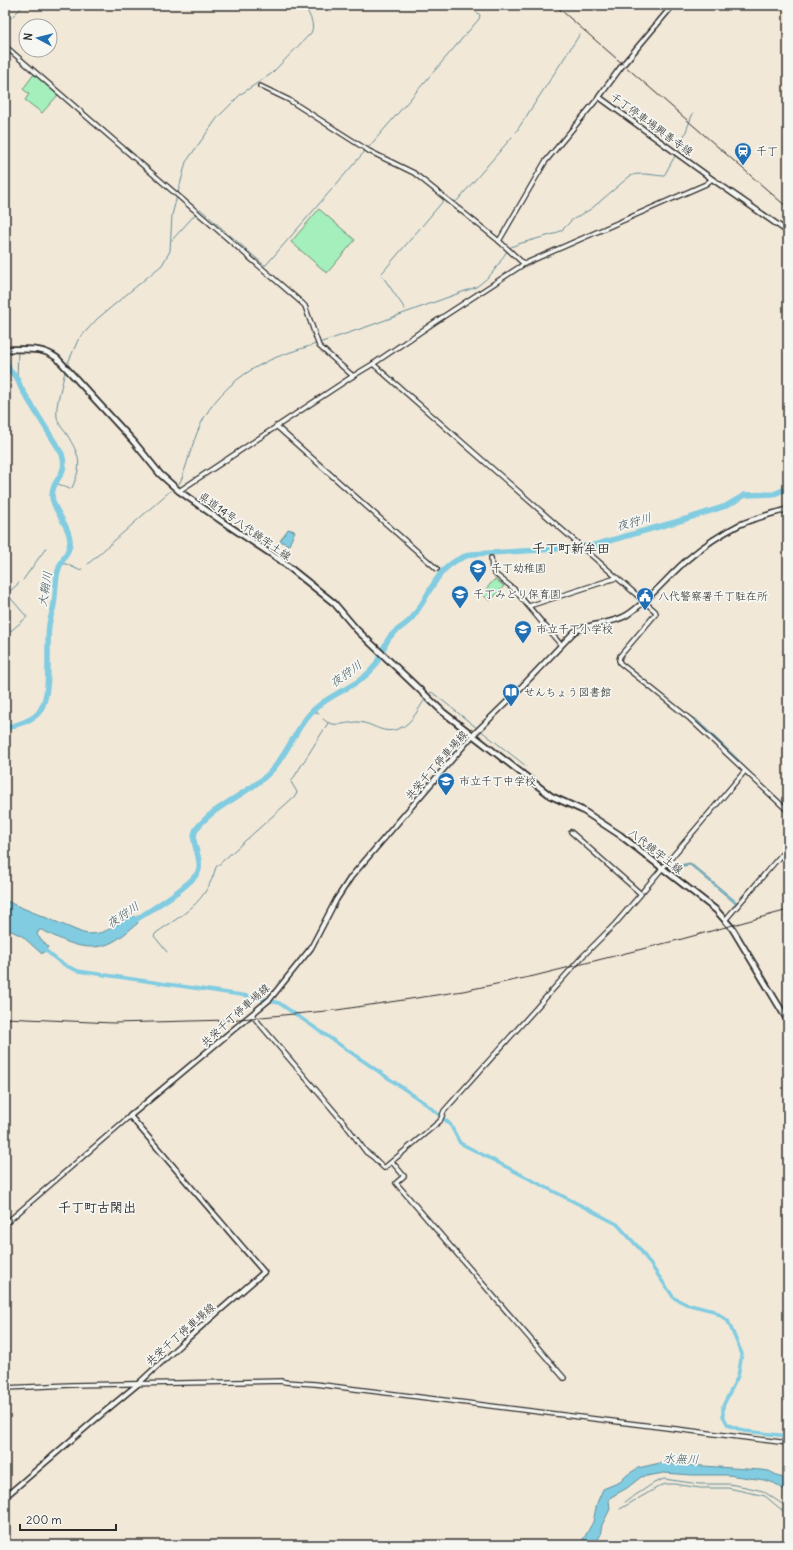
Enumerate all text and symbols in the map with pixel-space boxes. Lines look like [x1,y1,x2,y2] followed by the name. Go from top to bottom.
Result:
[18,18,58,58] north arrow
[21,32,35,41] text: N
[608,89,696,159] street label: 千丁停車場興善寺線
[733,141,753,166] station icon: 千丁
[756,144,778,158] place label: 千丁
[196,489,294,563] street label: 県道14号八代鏡宇土線
[614,509,653,534] water label: 夜狩川
[532,540,610,557] district label: 千丁町新牟田
[468,558,488,583] school or university icon: 千丁幼稚園
[491,561,546,575] place label: 千丁幼稚園
[34,570,55,608] water label: 大鞘川
[450,584,470,609] school or university icon: 千丁みどり保育園
[635,586,655,611] public building icon: 八代警察署千丁駐在所
[473,587,561,601] place label: 千丁みどり保育園
[658,589,768,603] place label: 八代警察署千丁駐在所
[513,619,533,644] school or university icon: 市立千丁小学校
[536,622,613,636] place label: 市立千丁小学校
[327,657,365,690] water label: 夜狩川
[501,682,521,707] library icon: せんちょう図書館
[524,685,611,699] place label: せんちょう図書館
[402,727,470,803] street label: 共栄千丁停車場線
[436,771,456,796] school or university icon: 市立千丁中学校
[459,774,536,788] place label: 市立千丁中学校
[626,825,686,877] street label: 八代鏡宇土線
[104,898,142,931] water label: 夜狩川
[198,980,272,1050] street label: 共栄千丁停車場線
[58,1199,136,1216] district label: 千丁町古閑出
[142,1300,218,1368] street label: 共栄千丁停車場線
[663,1450,699,1467] water label: 水無川
[20,1506,116,1532] scale bar
[26,1512,62,1527] text: 200 m

